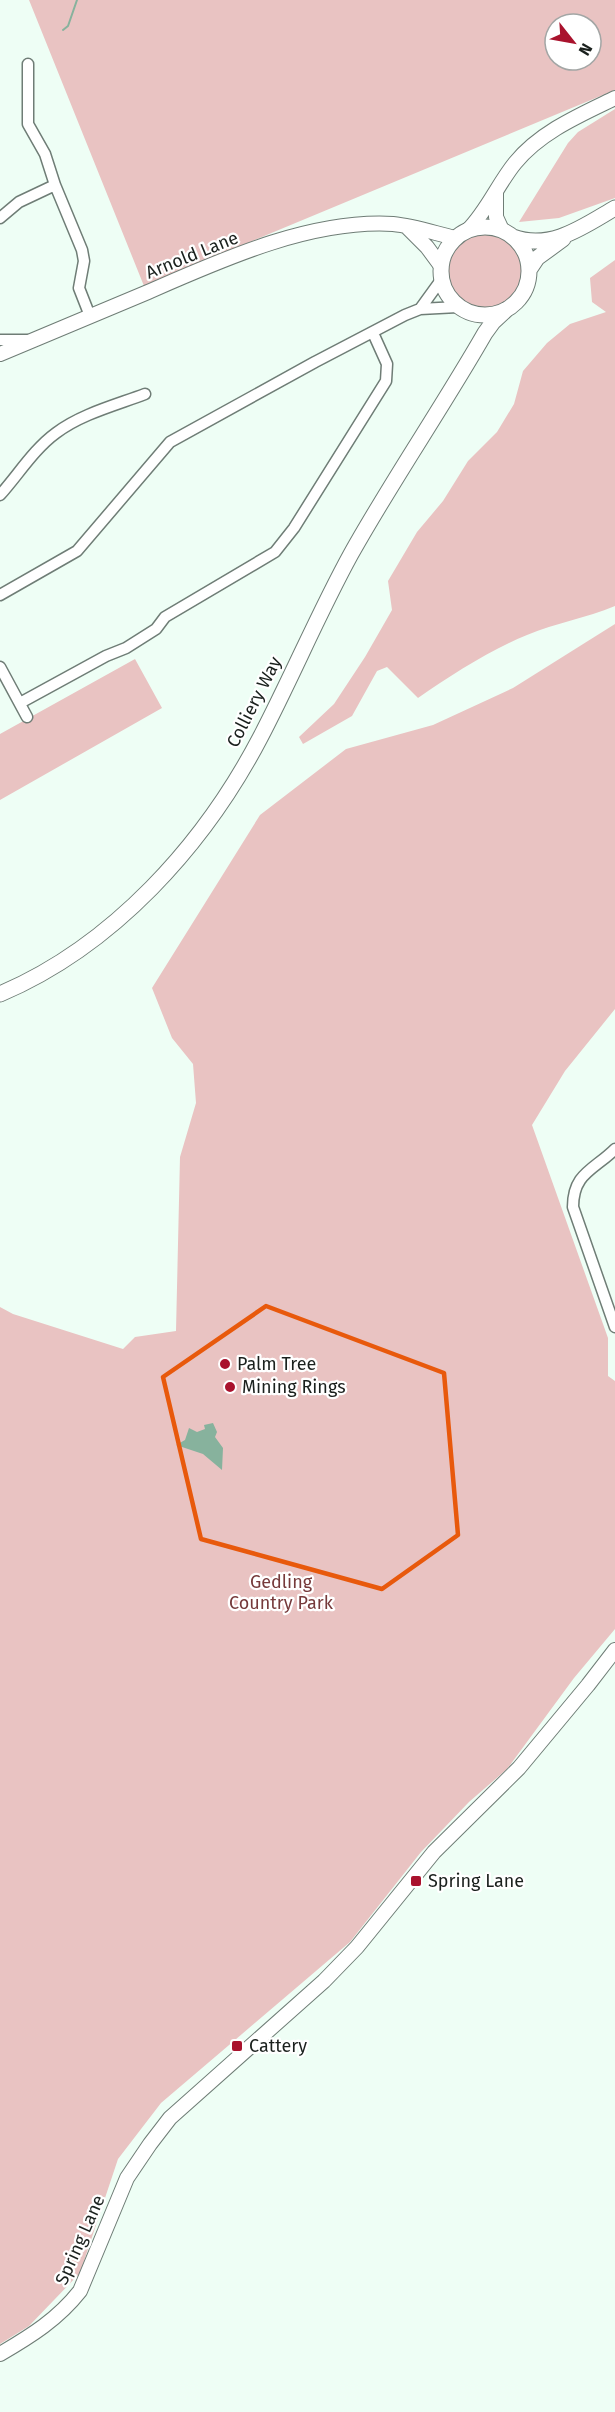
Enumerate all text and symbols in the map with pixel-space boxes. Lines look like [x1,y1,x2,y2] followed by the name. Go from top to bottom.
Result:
[543,12,603,72] north arrow
[575,40,596,59] text: N
[142,226,242,284] street label: Arnold Lane
[222,653,286,751] street label: Colliery Way
[237,1353,316,1375] place label: Palm Tree
[218,1357,232,1371] marker: Palm Tree
[242,1376,346,1398] place label: Mining Rings
[223,1380,237,1394] marker: Mining Rings
[229,1571,334,1614] park label: Gedling Country Park
[428,1870,524,1892] place label: Spring Lane
[409,1874,423,1888] marker: Spring Lane
[249,2035,307,2057] place label: Cattery
[230,2039,244,2053] marker: Cattery
[50,2192,110,2288] street label: Spring Lane

